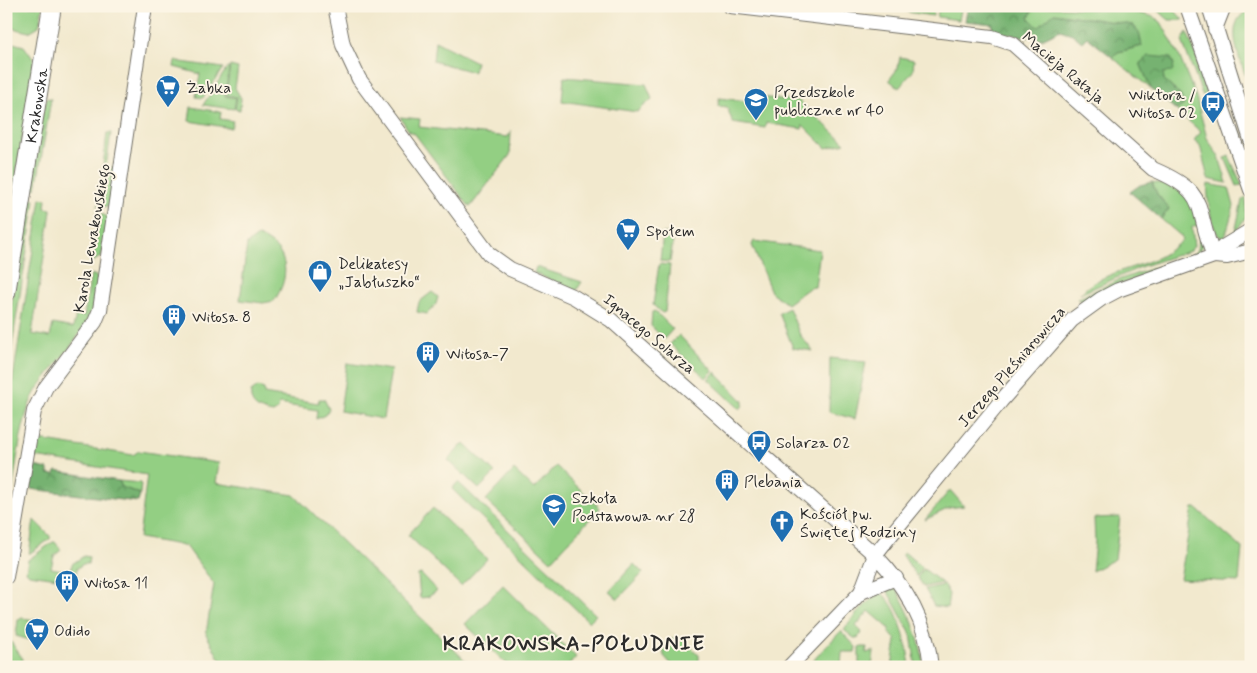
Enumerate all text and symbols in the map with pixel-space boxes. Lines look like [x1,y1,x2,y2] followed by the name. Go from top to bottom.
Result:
[1017,27,1109,109] street label: Macieja Rataja
[21,66,54,145] street label: Krakowska
[155,74,181,108] supermarket icon: Żabka
[186,78,231,99] place label: Żabka
[774,82,884,121] place label: Przedszkole publiczne nr 40
[1128,85,1196,124] place label: Wiktora / Witosa 02
[743,87,769,121] school or university icon: Przedszkole publiczne nr 40
[1200,90,1226,124] bus stop icon: Wiktora / Witosa 02
[69,162,117,315] street label: Karola Lewakowskiego
[615,217,641,251] supermarket icon: Społem
[646,221,695,242] place label: Społem
[338,254,420,293] place label: Delikatesy „Jabłuszko“
[307,259,333,293] shop icon: Delikatesy „Jabłuszko“
[598,289,700,379] street label: Ignacego Solarza
[954,302,1071,432] street label: Jerzego Pleśniarowicza
[161,303,187,337] building icon: Witosa 8
[192,307,251,328] place label: Witosa 8
[415,340,441,374] building icon: Witosa-7
[446,344,509,365] place label: Witosa-7
[746,429,772,463] bus stop icon: Solarza 02
[776,433,850,454] place label: Solarza 02
[714,468,740,502] building icon: Plebania
[744,472,802,493] place label: Plebania
[572,488,696,527] place label: Szkoła Podstawowa nr 28
[541,493,567,527] school or university icon: Szkoła Podstawowa nr 28
[800,504,916,543] place label: Kościół pw. Świętej Rodziny
[769,509,795,543] church icon: Kościół pw. Świętej Rodziny
[54,569,80,603] building icon: Witosa 11
[84,573,148,594] place label: Witosa 11
[24,617,50,651] supermarket icon: Odido
[54,621,90,642] place label: Odido
[443,630,705,658] district label: KRAKOWSKA-POŁUDNIE

